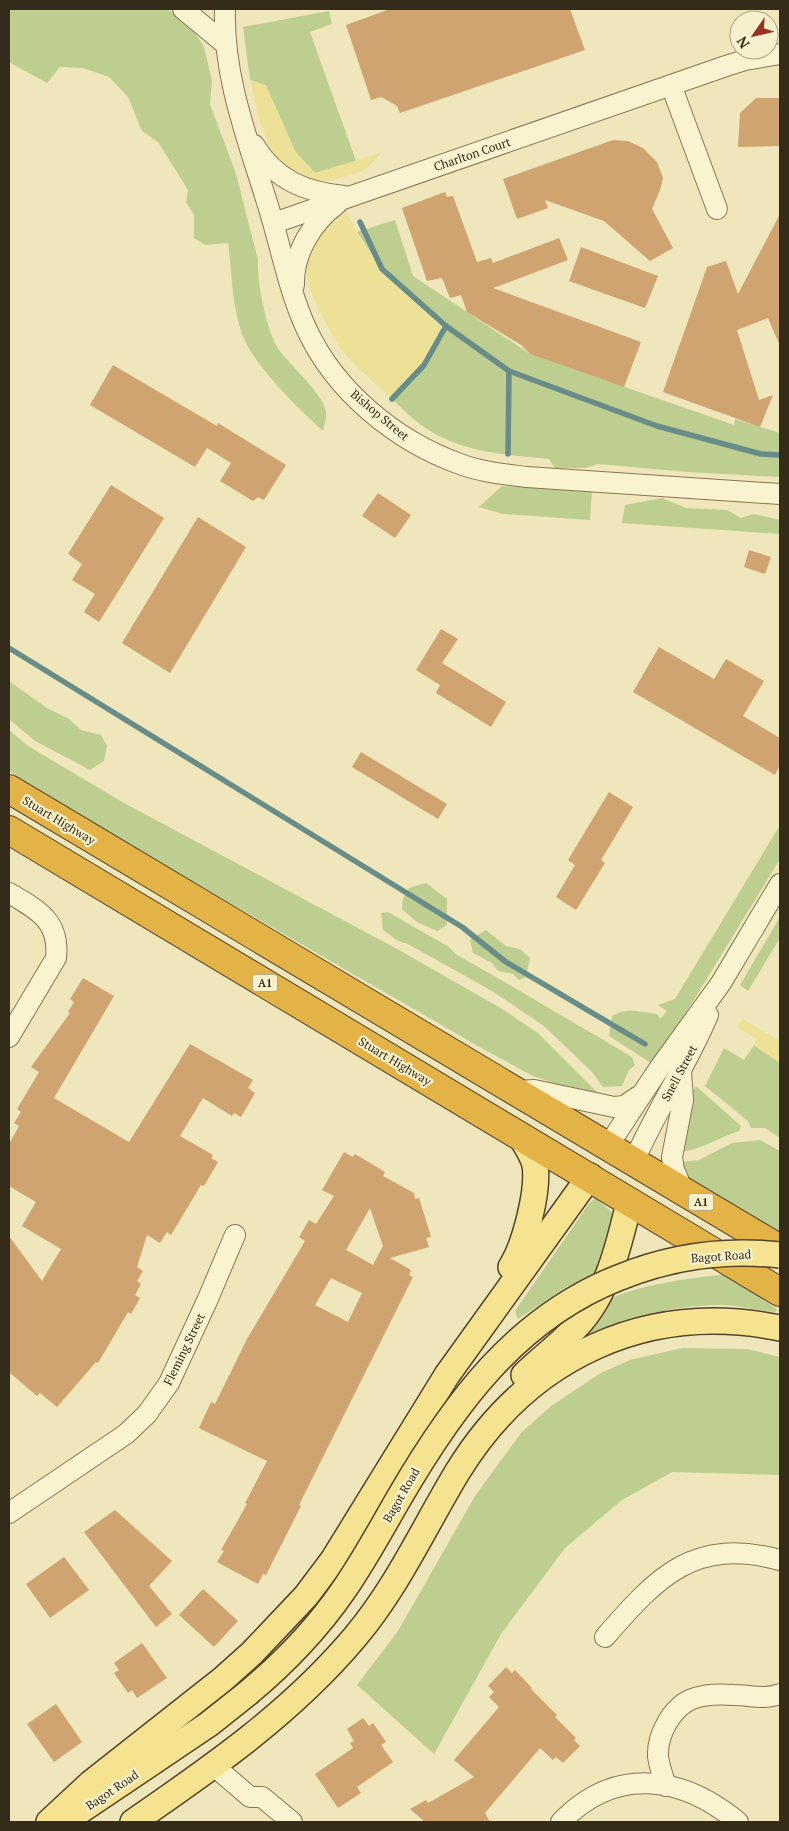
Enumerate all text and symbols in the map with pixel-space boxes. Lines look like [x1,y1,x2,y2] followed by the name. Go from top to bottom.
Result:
[729,10,779,60] north arrow
[732,33,754,52] text: N
[432,134,513,174] street label: Charlton Court
[348,386,413,444] street label: Bishop Street
[20,792,99,848] street label: Stuart Highway
[252,974,278,991] road number: A1
[356,1033,435,1089] street label: Stuart Highway
[658,1042,700,1104] street label: Snell Street
[688,1194,714,1210] road number: A1
[690,1246,752,1266] street label: Bagot Road
[160,1310,208,1388] street label: Fleming Street
[379,1465,423,1525] street label: Bagot Road
[83,1767,142,1813] street label: Bagot Road

